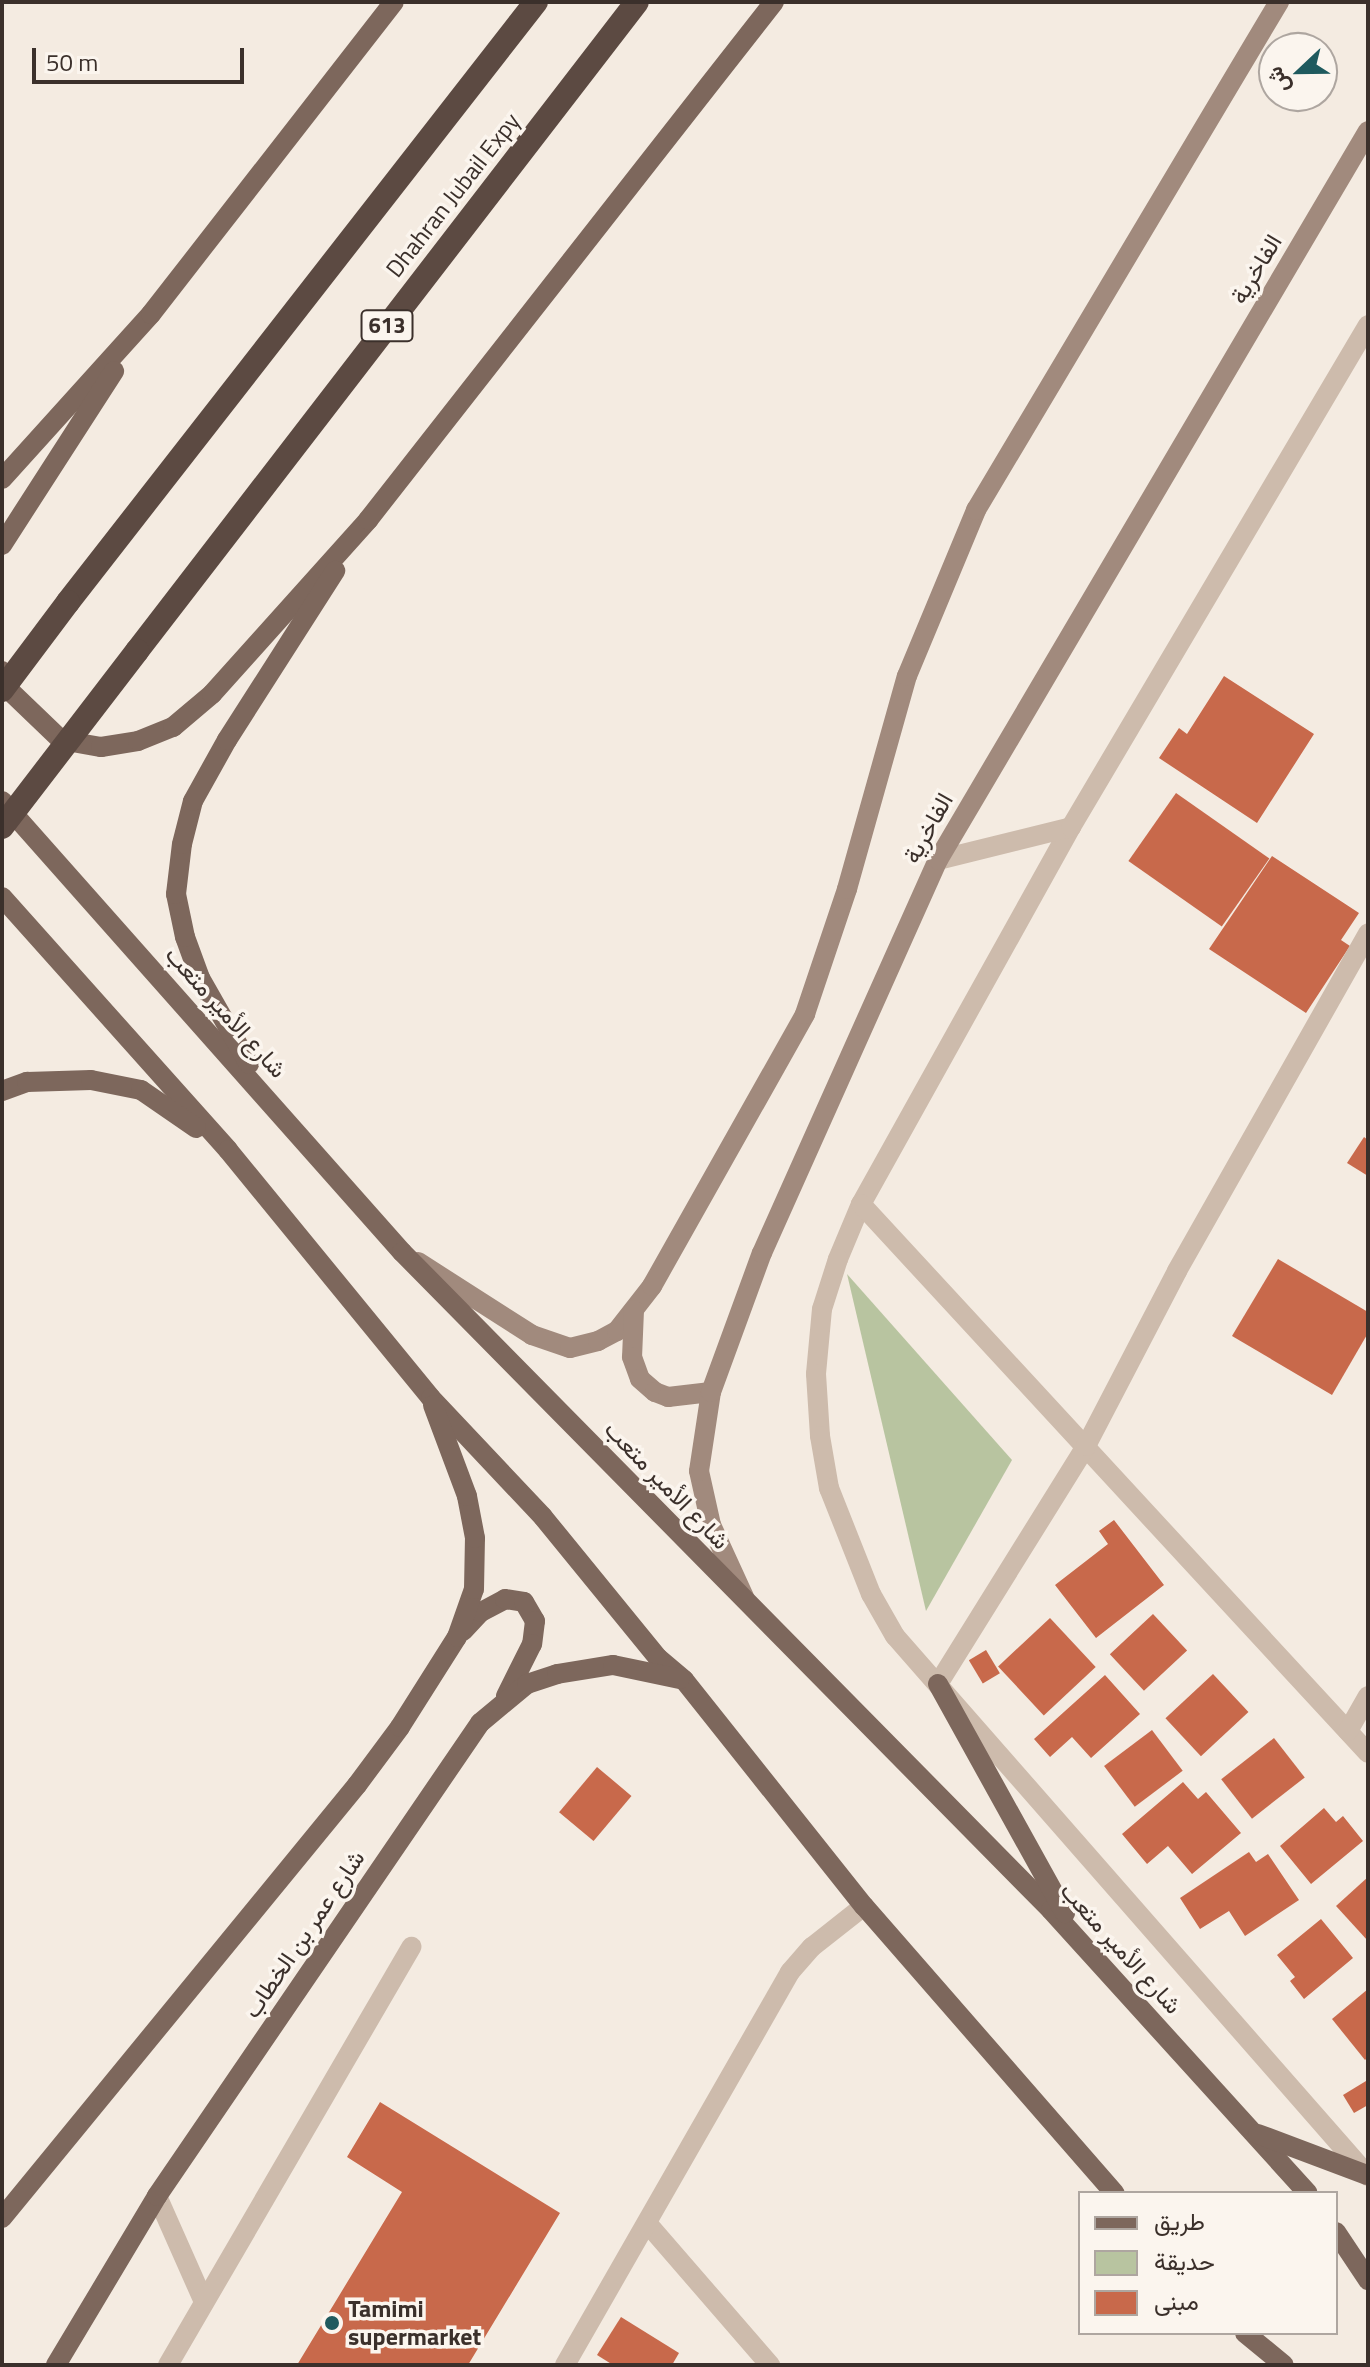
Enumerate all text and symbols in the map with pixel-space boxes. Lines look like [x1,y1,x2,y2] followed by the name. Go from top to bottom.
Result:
[36,32,248,82] scale bar
[1258,32,1338,112] north arrow
[46,44,98,80] text: 50 m
[1257,62,1298,99] text: ش
[380,107,526,283] street label: Dhahran Jubail Expy
[1224,229,1288,309] street label: الفاخرية
[359,308,415,344] road number: 613
[897,788,959,868] street label: الفاخرية
[159,940,293,1084] street label: شارع الأمير متعب
[599,1415,735,1555] street label: شارع الأمير متعب
[237,1845,371,2023] street label: شارع عمر بن الخطاب
[1054,1876,1188,2020] street label: شارع الأمير متعب
[1078,2191,1338,2335] legend
[1154,2203,1205,2239] text: طريق
[1154,2243,1215,2279] text: حديقة
[1154,2283,1199,2319] text: مبنى
[348,2295,481,2351] place label: Tamimi supermarket
[323,2314,341,2332] marker: Tamimi supermarket

